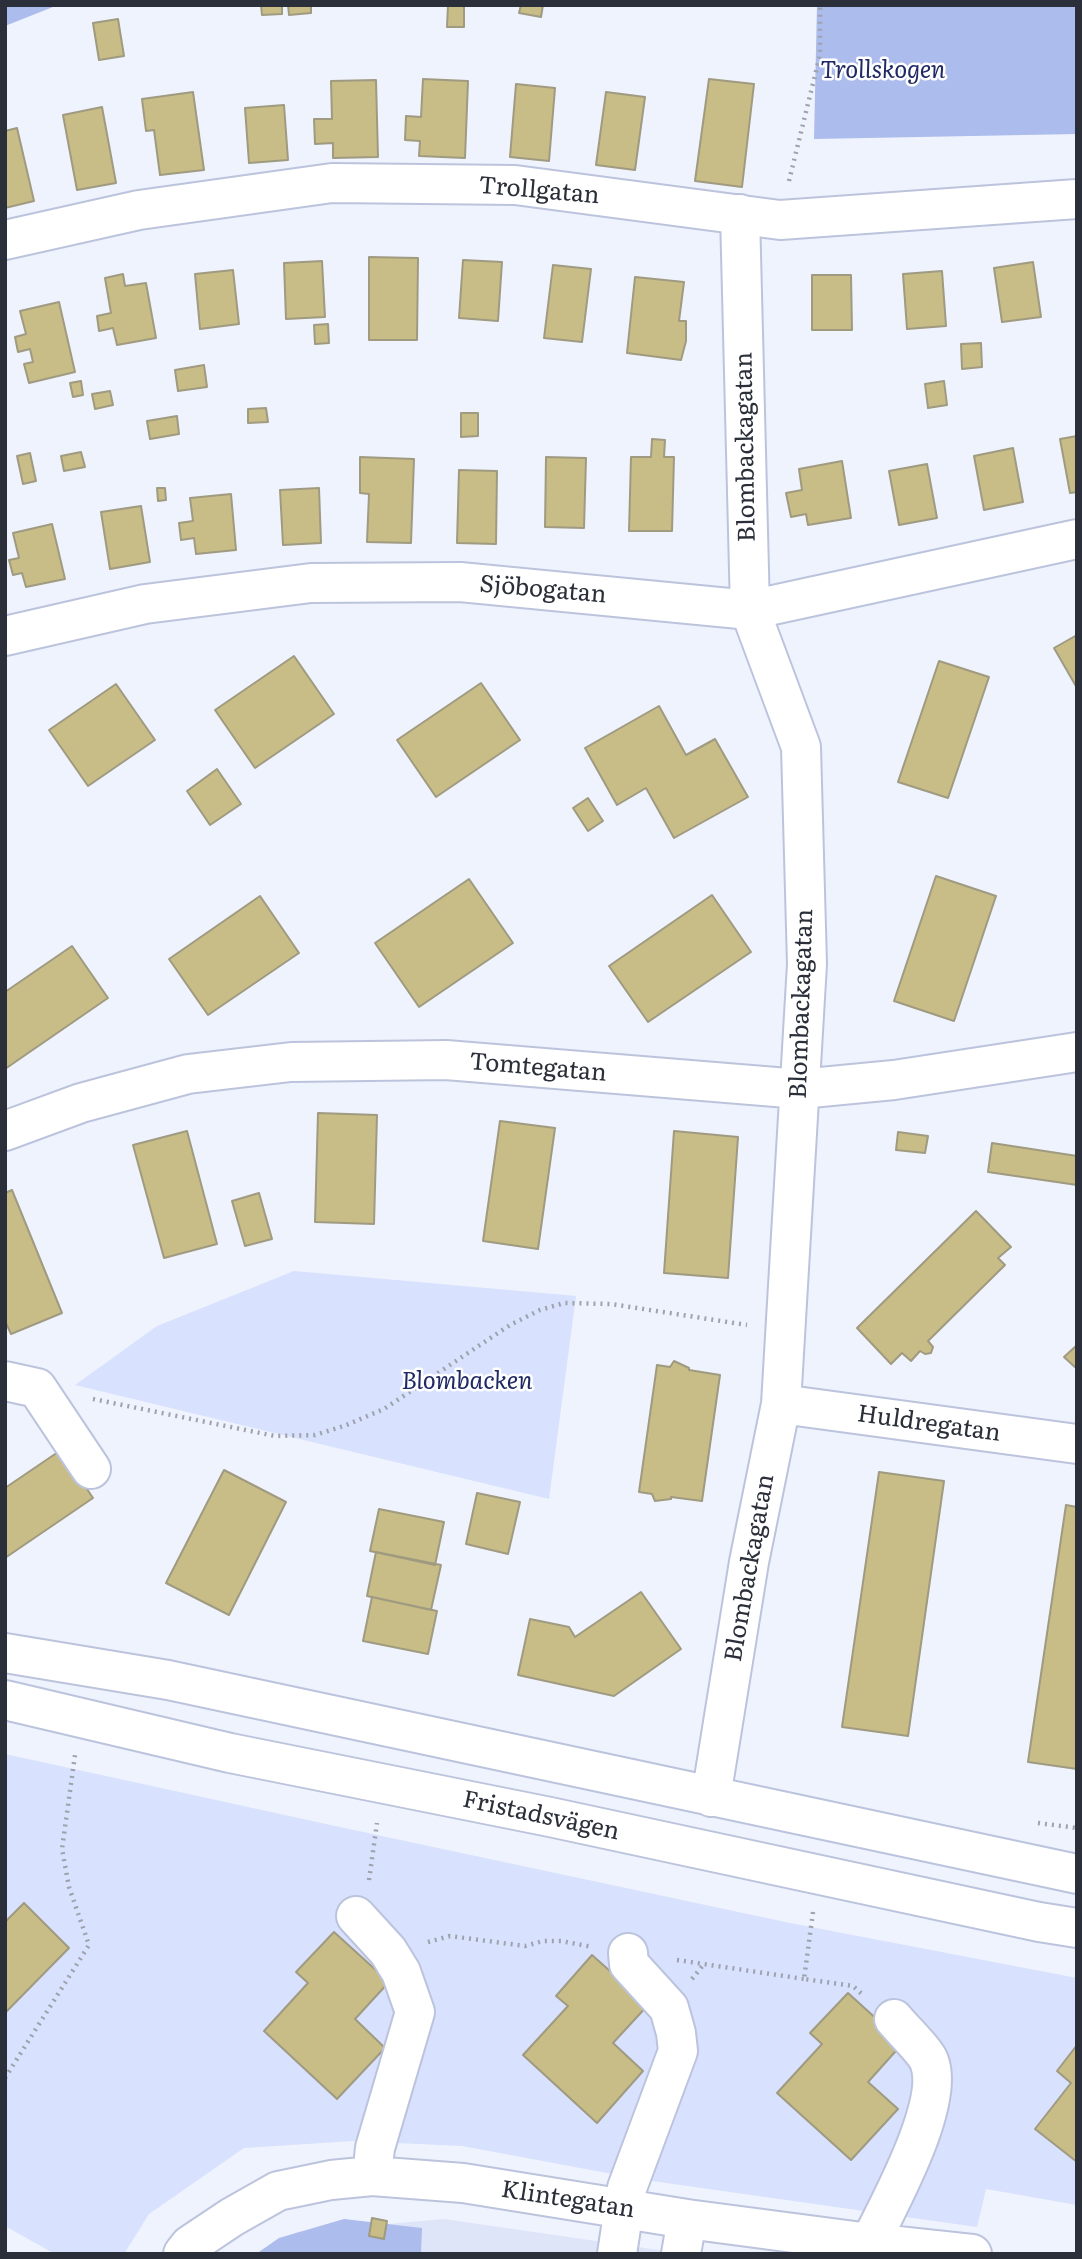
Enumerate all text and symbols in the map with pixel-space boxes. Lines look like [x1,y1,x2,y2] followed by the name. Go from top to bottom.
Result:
[821,57,945,85] park label: Trollskogen
[477,171,601,211] street label: Trollgatan
[730,352,762,542] street label: Blombackagatan
[478,570,608,610] street label: Sjöbogatan
[784,908,820,1100] street label: Blombackagatan
[468,1048,608,1088] street label: Tomtegatan
[401,1368,533,1396] park label: Blombacken
[856,1400,1002,1448] street label: Huldregatan
[719,1472,781,1664] street label: Blombackagatan
[460,1785,622,1847] street label: Fristadsvägen
[499,2175,637,2225] street label: Klintegatan

